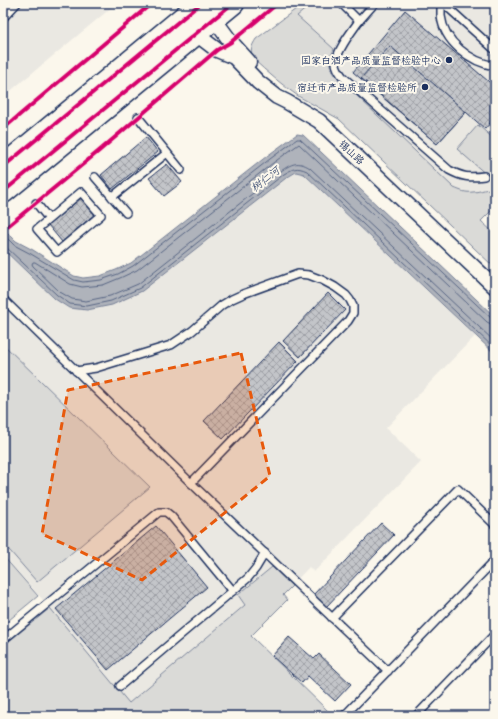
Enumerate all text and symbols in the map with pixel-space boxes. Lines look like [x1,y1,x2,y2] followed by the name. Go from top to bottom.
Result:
[301,52,441,67] place label: 国家白酒产品质量监督检验中心
[444,55,454,65] marker: 国家白酒产品质量监督检验中心
[297,79,417,94] place label: 宿迁市产品质量监督检验所
[420,82,430,92] marker: 宿迁市产品质量监督检验所
[336,136,368,167] street label: 锡山路
[246,161,285,195] water label: 树仁河

